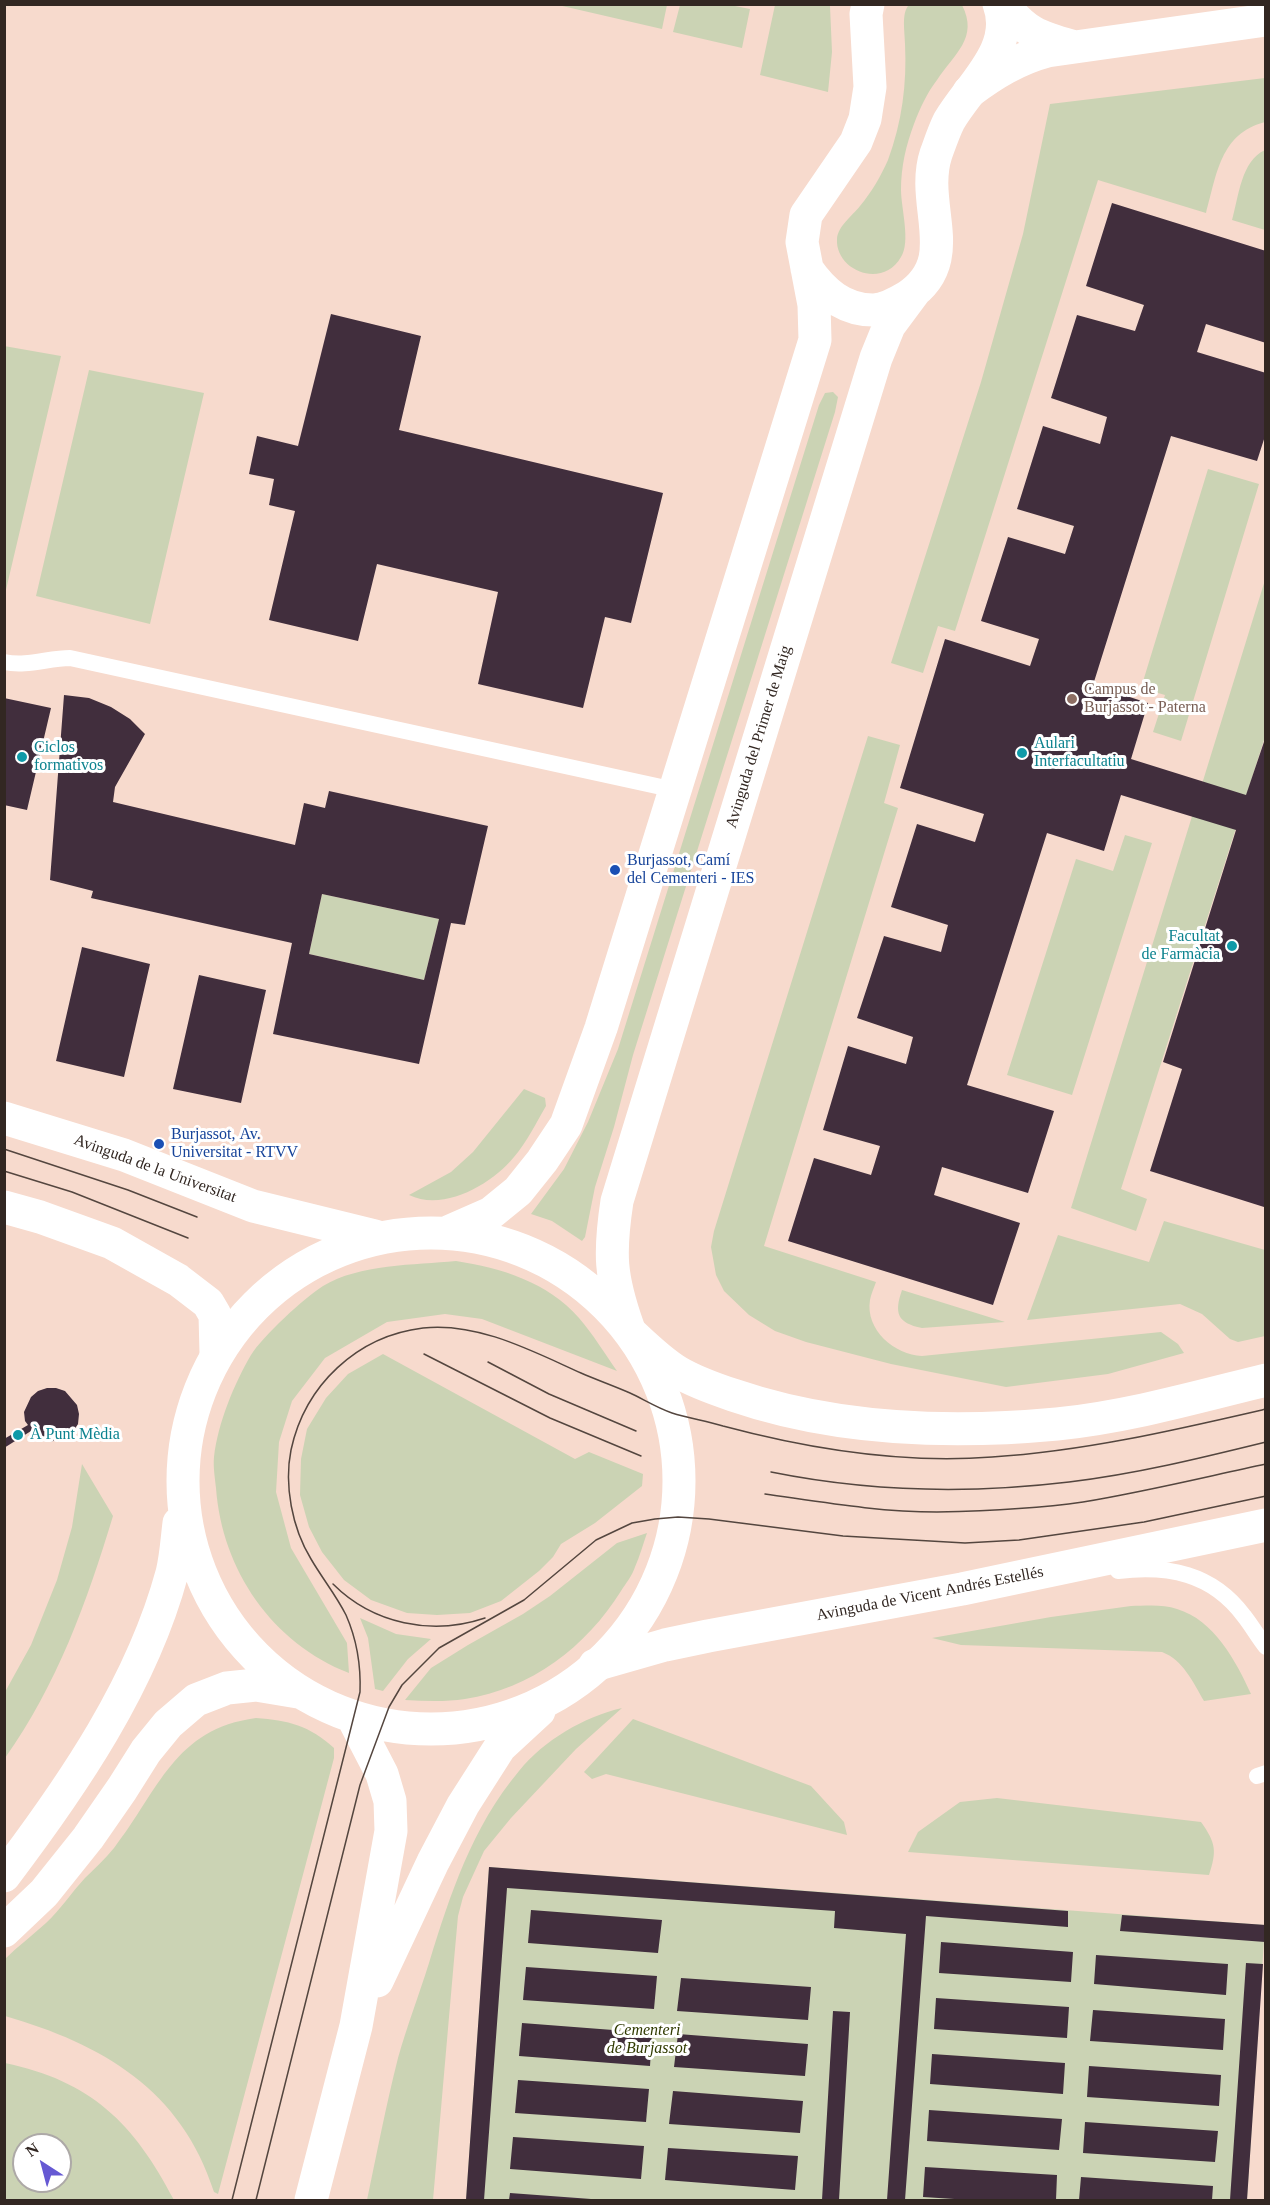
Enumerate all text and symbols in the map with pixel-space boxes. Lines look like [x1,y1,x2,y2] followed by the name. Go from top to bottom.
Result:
[722,643,796,831] street label: Avinguda del Primer de Maig
[1084,680,1206,718] place label: Campus de Burjassot - Paterna
[1065,692,1079,706] marker: Campus de Burjassot - Paterna
[1034,734,1125,772] place label: Aulari Interfacultatiu
[34,738,103,776] place label: Ciclos formativos
[1015,746,1029,760] marker: Aulari Interfacultatiu
[15,750,29,764] marker: Ciclos formativos
[627,851,755,889] place label: Burjassot, Camí del Cementeri - IES
[608,863,622,877] marker: Burjassot, Camí del Cementeri - IES
[1141,927,1220,965] place label: Facultat de Farmàcia
[1225,939,1239,953] marker: Facultat de Farmàcia
[171,1125,298,1163] place label: Burjassot, Av. Universitat - RTVV
[71,1131,239,1207] street label: Avinguda de la Universitat
[152,1137,166,1151] marker: Burjassot, Av. Universitat - RTVV
[30,1425,120,1445] place label: À Punt Mèdia
[11,1428,25,1442] marker: À Punt Mèdia
[815,1563,1045,1625] street label: Avinguda de Vicent Andrés Estellés
[607,2021,687,2059] park label: Cementeri de Burjassot
[12,2133,72,2193] north arrow
[23,2139,42,2160] text: N

